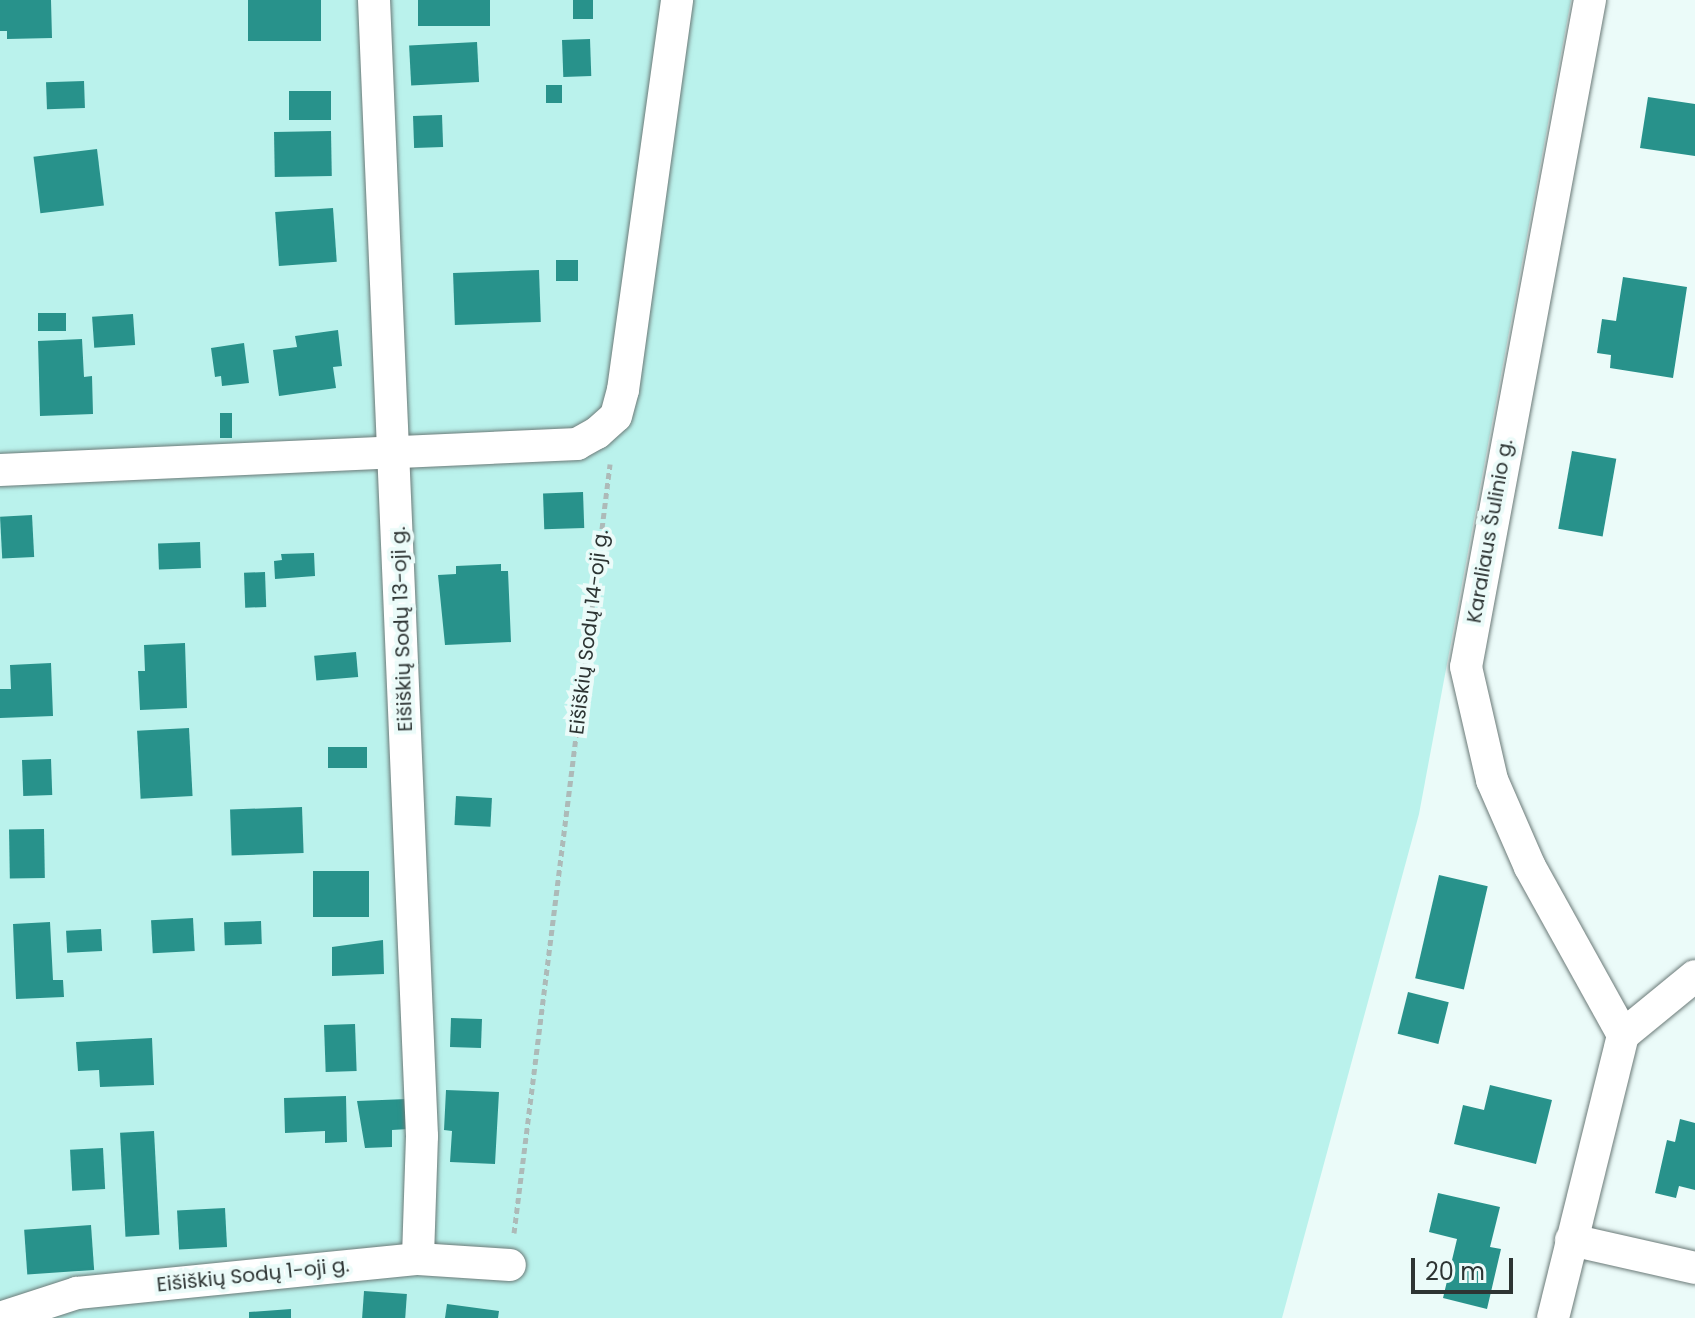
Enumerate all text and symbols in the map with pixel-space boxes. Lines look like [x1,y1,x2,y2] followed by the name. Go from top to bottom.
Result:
[1462,437,1518,625] street label: Karaliaus Šulinio g.
[386,526,418,732] street label: Eišiškių Sodų 13-oji g.
[565,528,613,736] street label: Eišiškių Sodų 14-oji g.
[1415,1242,1517,1292] scale bar
[155,1253,351,1297] street label: Eišiškių Sodų 1-oji g.
[1425,1255,1485,1288] text: 20 m

